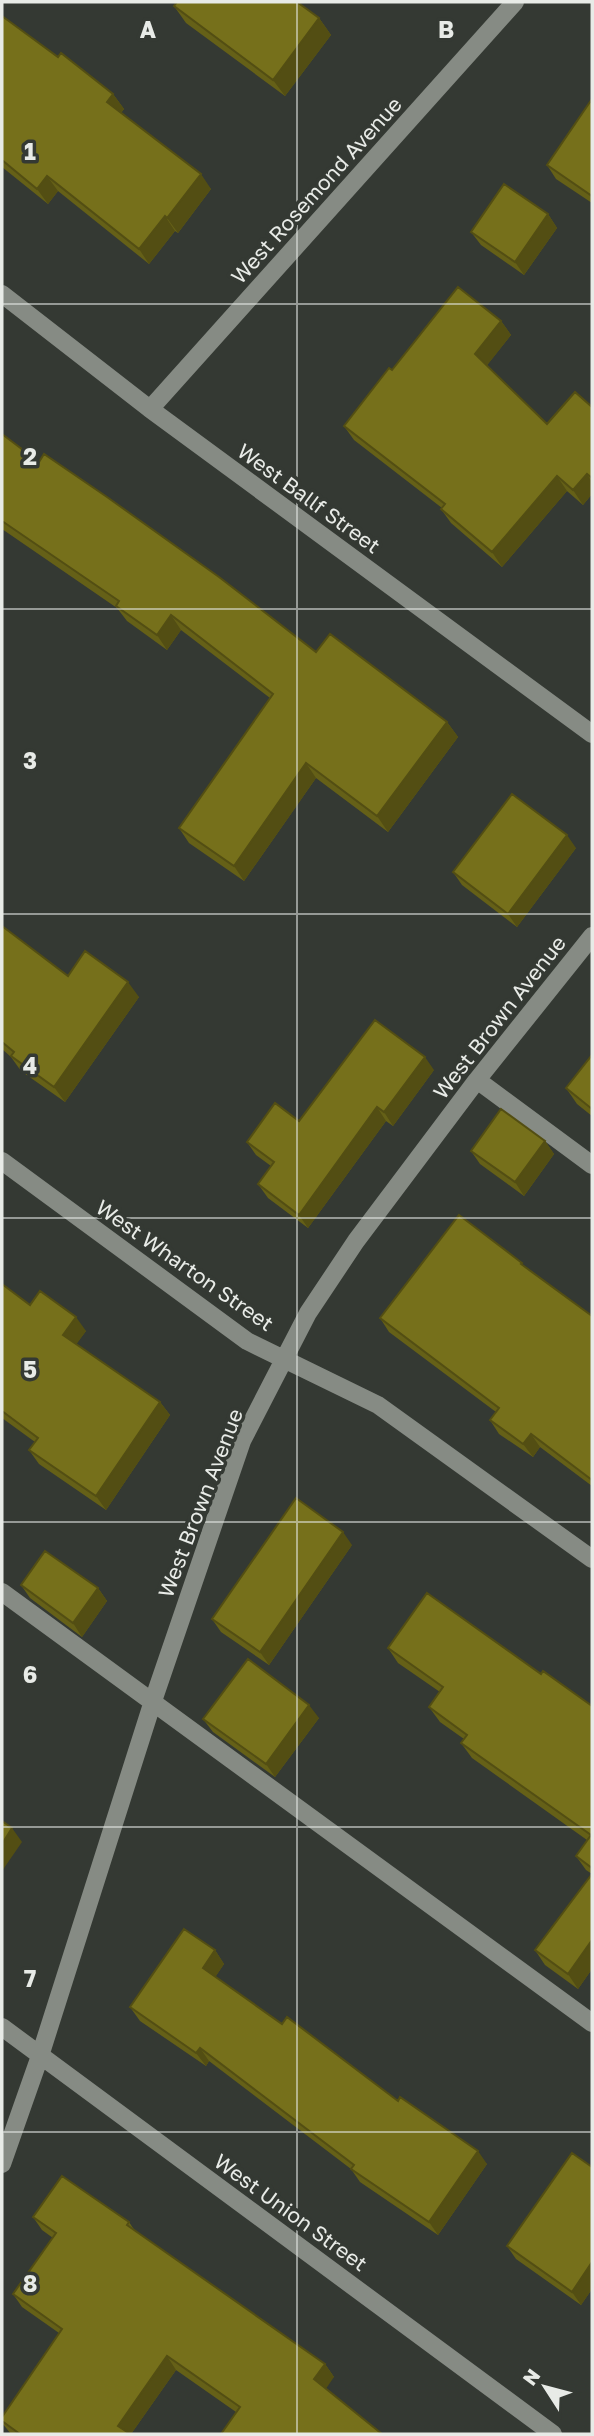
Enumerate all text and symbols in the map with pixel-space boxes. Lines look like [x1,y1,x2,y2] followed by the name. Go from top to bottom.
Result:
[140,15,157,43] text: A
[438,15,454,43] text: B
[225,91,407,289] street label: West Rosemond Avenue
[24,137,36,165] text: 1
[232,437,386,559] street label: West Ballf Street
[23,442,37,470] text: 2
[23,746,37,774] text: 3
[427,930,571,1104] street label: West Brown Avenue
[23,1051,37,1079] text: 4
[91,1194,279,1336] street label: West Wharton Street
[23,1355,37,1383] text: 5
[152,1405,248,1601] street label: West Brown Avenue
[23,1660,37,1688] text: 6
[24,1964,36,1992] text: 7
[209,2148,373,2276] street label: West Union Street
[23,2269,37,2297] text: 8
[510,2352,580,2422] north arrow
[517,2364,544,2389] text: N

